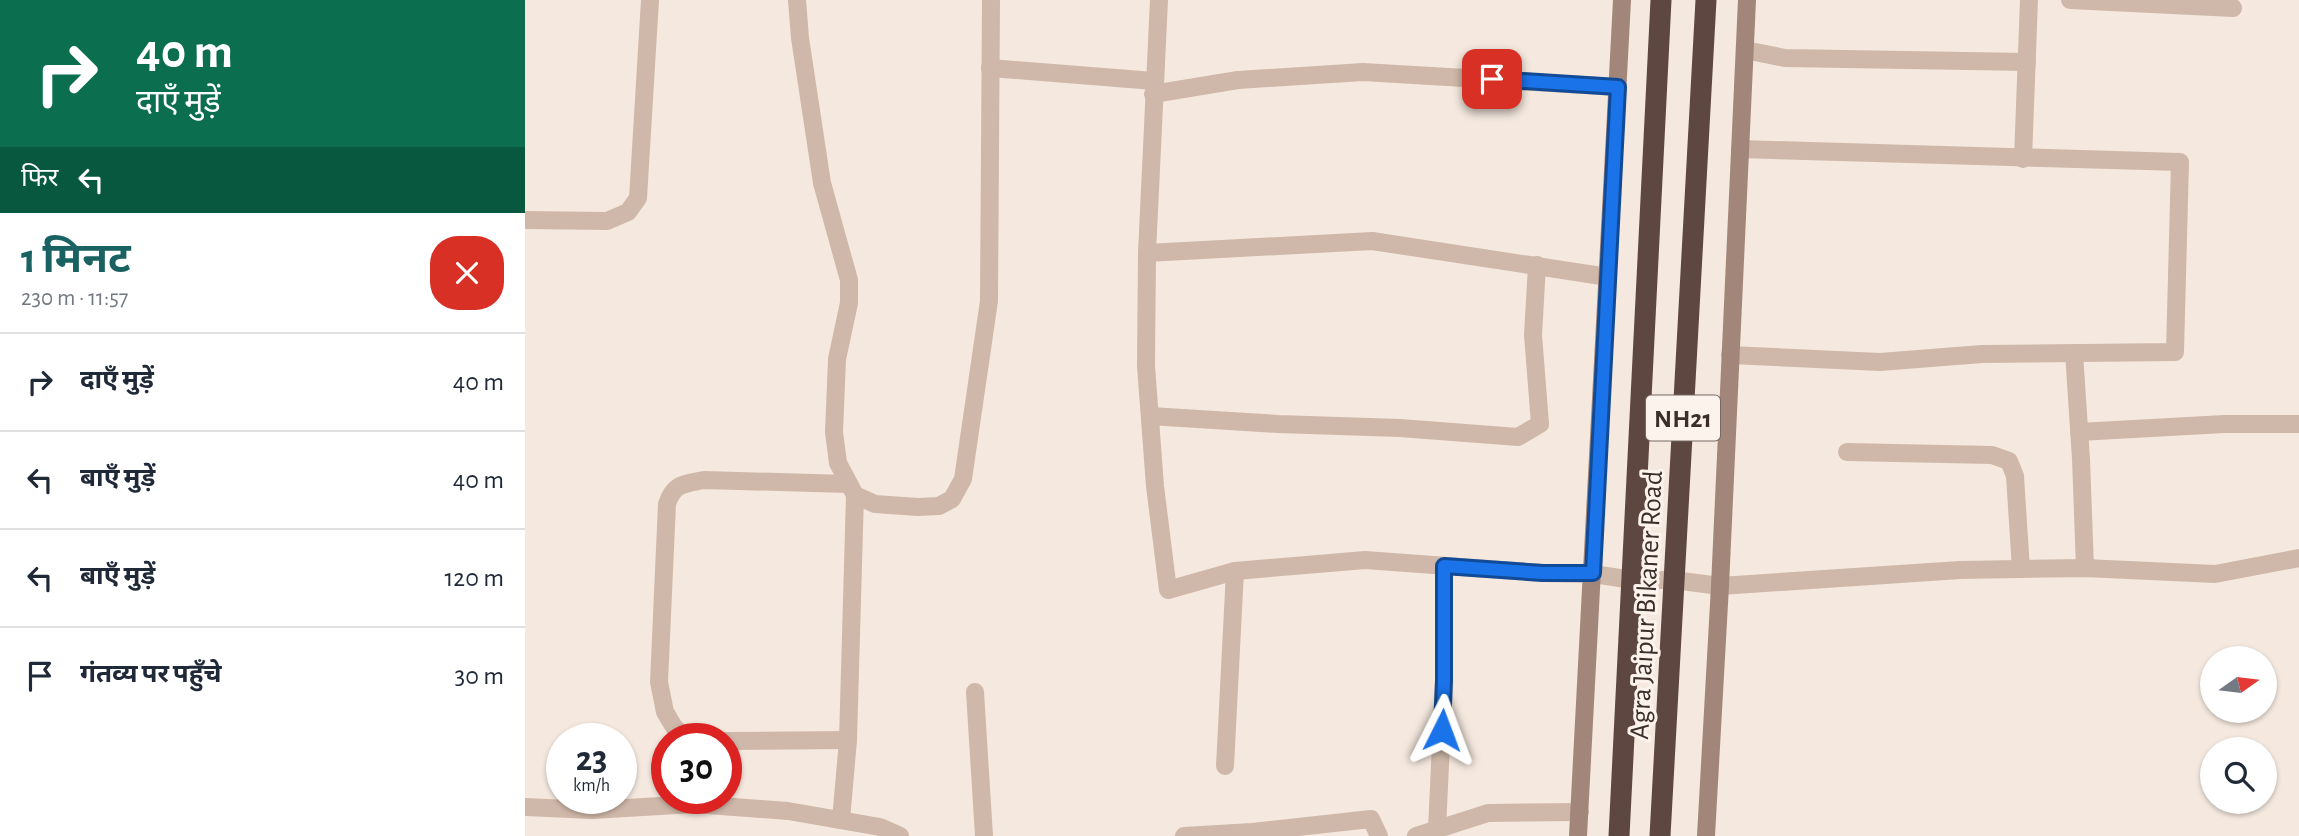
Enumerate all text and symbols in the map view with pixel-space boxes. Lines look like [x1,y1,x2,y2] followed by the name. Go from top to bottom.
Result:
[21,28,112,119] icon: right
[136,28,233,77] text: 40 m
[1462,49,1522,109] pin
[1473,60,1511,98] icon: arrive
[136,86,221,118] text: दाएँ मुड़ें
[72,161,110,199] icon: left
[21,165,58,191] text: फिर
[430,236,504,310] button: close
[21,238,131,280] text: 1 मिनट
[21,287,128,310] text: 230 m · 11:57
[21,363,59,401] icon: right
[80,367,154,393] text: दाएँ मुड़ें
[453,369,504,395] text: 40 m
[1646,396,1720,440] road number: NH21
[21,461,59,499] icon: left
[80,465,155,491] text: बाएँ मुड़ें
[453,467,504,493] text: 40 m
[1626,470,1668,740] street label: Agra Jaipur Bikaner Road
[21,559,59,597] icon: left
[80,563,155,589] text: बाएँ मुड़ें
[444,565,504,591] text: 120 m
[2200,646,2277,723] north arrow
[2200,646,2277,814] map controls
[21,657,59,695] icon: arrive
[80,661,222,687] text: गंतव्य पर पहुँचे
[454,663,504,689] text: 30 m
[1405,693,1479,767] position arrow
[651,723,742,814] speed limit sign: 30
[2200,737,2277,814] button: search
[576,742,607,777] text: 23
[573,777,610,795] text: km/h

